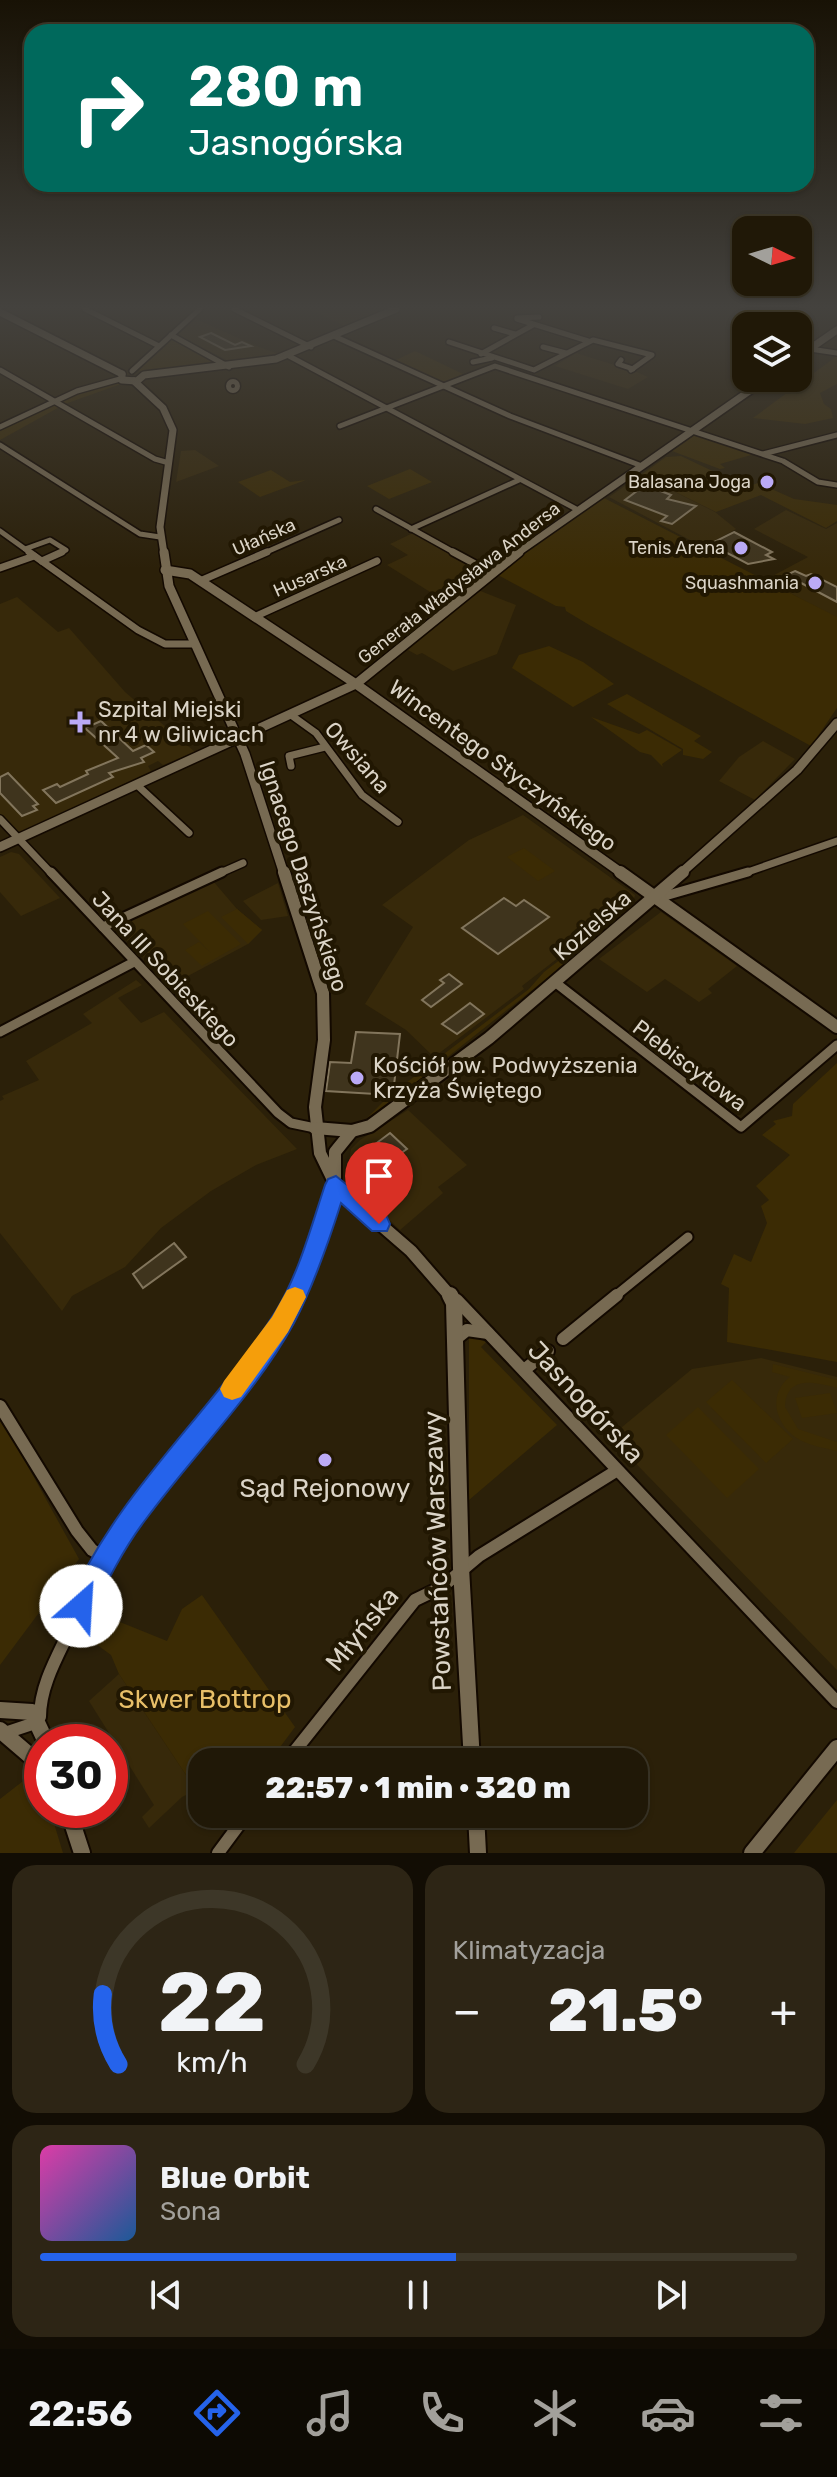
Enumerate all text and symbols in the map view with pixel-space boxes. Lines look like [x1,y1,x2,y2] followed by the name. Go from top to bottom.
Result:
[188,54,364,120] text: 280 m
[56,56,160,160] icon: right
[188,121,404,164] text: Jasnogórska
[732,216,812,296] north arrow
[732,216,812,392] map controls
[732,312,812,392] button: layers
[628,471,751,493] place label: Balasana Joga
[758,473,776,491] marker: Balasana Joga
[354,497,564,669] street label: Generała Władysława Andersa
[229,513,299,561] street label: Ułańska
[628,537,725,559] place label: Tenis Arena
[732,539,750,557] marker: Tenis Arena
[270,550,350,602] street label: Husarska
[685,572,799,594] place label: Squashmania
[806,574,824,592] marker: Squashmania
[384,674,622,857] street label: Wincentego Styczyńskiego
[98,696,264,748] place label: Szpital Miejski nr 4 w Gliwicach
[69,711,91,733] marker: Szpital Miejski nr 4 w Gliwicach
[319,716,396,799] street label: Owsiana
[253,757,354,995] street label: Ignacego Daszyńskiego
[548,884,637,966] street label: Kozielska
[86,886,245,1053] street label: Jana III Sobieskiego
[627,1014,752,1117] street label: Plebiscytowa
[373,1052,638,1104] place label: Kościół pw. Podwyższenia Krzyża Świętego
[348,1069,366,1087] marker: Kościół pw. Podwyższenia Krzyża Świętego
[345,1142,413,1224] pin
[357,1154,401,1198] icon: arrive
[521,1335,650,1470] street label: Jasnogórska
[417,1410,458,1692] street label: Powstańców Warszawy
[316,1451,334,1469] marker: Sąd Rejonowy
[240,1473,410,1504] place label: Sąd Rejonowy
[39,1564,123,1648] position arrow
[319,1581,405,1677] street label: Młyńska
[119,1684,291,1715] park label: Skwer Bottrop
[24,1724,128,1828] speed limit sign: 30
[265,1770,571,1806] text: 22:57 · 1 min · 320 m
[453,1935,605,1966] text: Klimatyzacja
[158,1953,266,2052] text: 22
[548,1975,703,2046] text: 21.5°
[453,1985,481,2037] text: −
[770,1985,797,2037] text: +
[177,2045,248,2079] text: km/h
[160,2160,310,2196] text: Blue Orbit
[160,2196,221,2227] text: Sona
[144,2273,188,2317] icon: previous
[396,2273,440,2317] icon: pause
[649,2273,693,2317] icon: next
[189,2385,245,2441] icon: directions
[302,2385,358,2441] icon: music
[414,2385,470,2441] icon: phone
[527,2385,583,2441] icon: climate
[640,2385,696,2441] icon: car
[753,2385,809,2441] icon: filters
[28,2392,132,2435] text: 22:56

